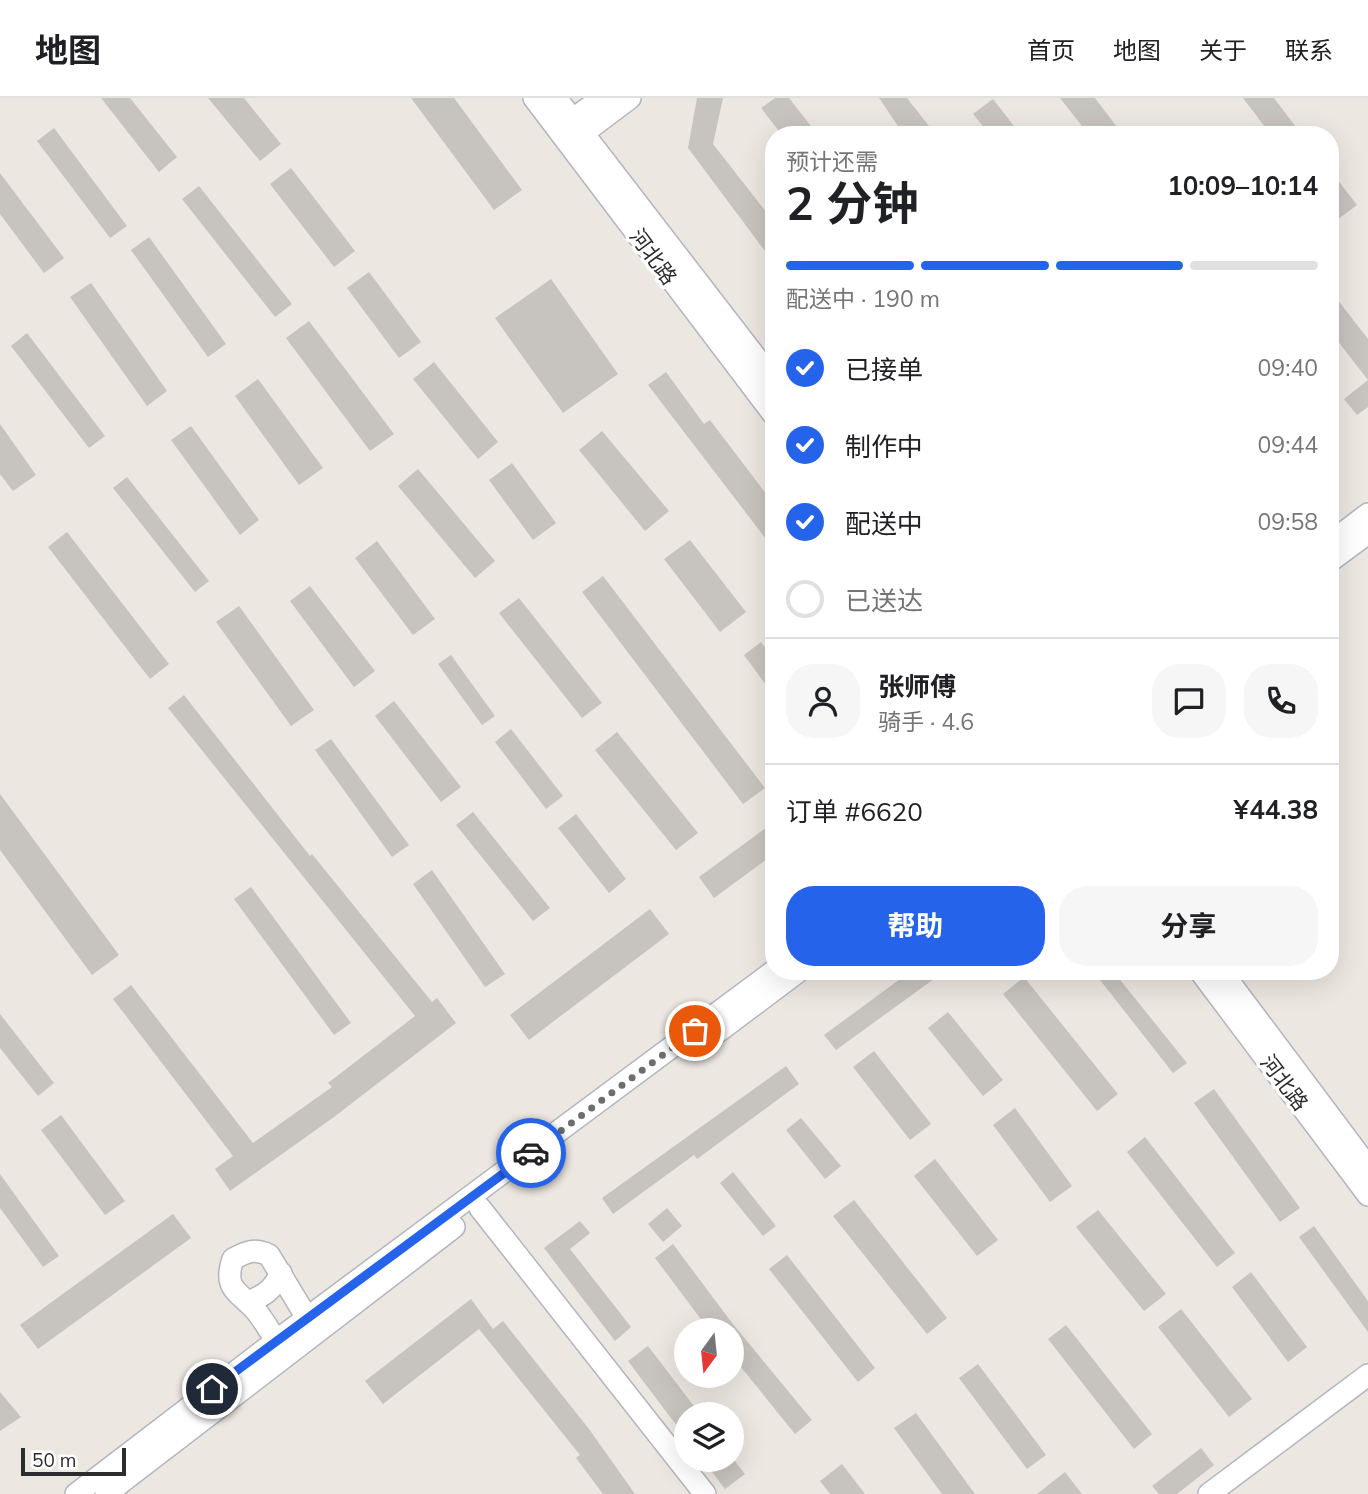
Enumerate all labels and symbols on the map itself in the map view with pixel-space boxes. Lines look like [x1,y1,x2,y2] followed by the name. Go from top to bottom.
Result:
[625,223,683,290] street label: 河北路
[665,1001,725,1061] pin
[1255,1049,1314,1115] street label: 河北路
[496,1118,566,1188] courier
[674,1318,744,1388] north arrow
[182,1359,242,1419] pin
[21,1445,126,1477] scale bar

